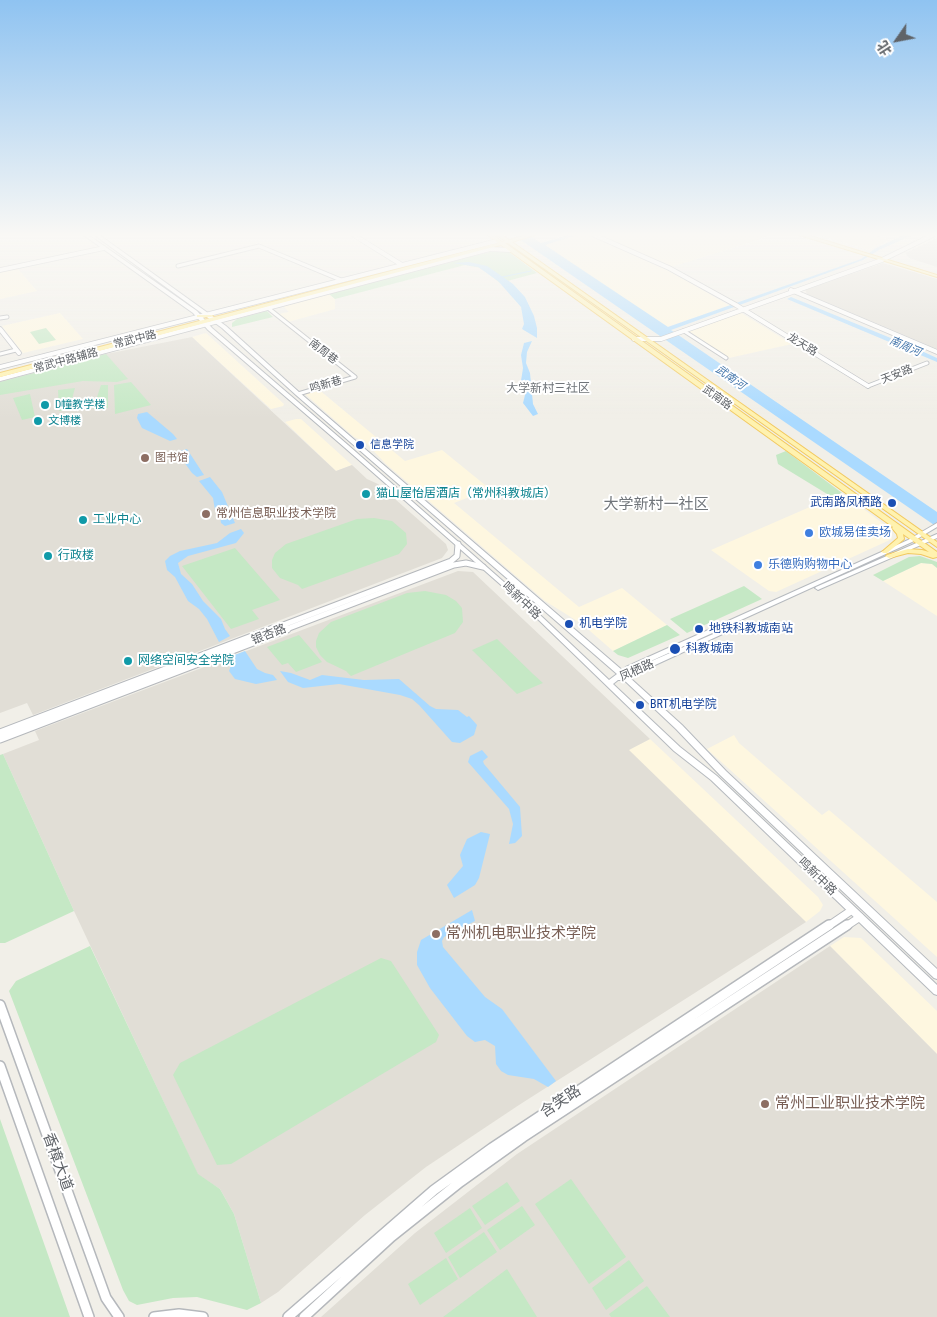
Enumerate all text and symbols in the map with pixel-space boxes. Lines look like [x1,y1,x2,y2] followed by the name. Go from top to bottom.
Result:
[872,15,922,65] north arrow
[874,38,895,58] text: 北
[112,328,158,352] street label: 常武中路
[784,331,820,359] street label: 龙天路
[887,334,923,360] water label: 南周河
[306,337,340,367] street label: 南周巷
[32,346,100,376] street label: 常武中路辅路
[713,363,747,393] water label: 武南河
[879,363,915,387] street label: 天安路
[308,374,344,396] street label: 鸣新巷
[506,382,590,396] district label: 大学新村三社区
[700,383,734,413] street label: 武南路
[55,398,105,412] place label: D幢教学楼
[39,399,51,411] marker: D幢教学楼
[48,414,81,428] place label: 文博楼
[32,415,44,427] marker: 文博楼
[370,438,414,452] place label: 信息学院
[354,439,366,451] marker: 信息学院
[155,451,188,465] place label: 图书馆
[139,452,151,464] marker: 图书馆
[376,487,556,501] place label: 猫山屋怡居酒店（常州科教城店）
[360,488,372,500] marker: 猫山屋怡居酒店（常州科教城店）
[604,496,708,514] district label: 大学新村一社区
[810,496,882,510] place label: 武南路凤栖路
[886,497,898,509] marker: 武南路凤栖路
[216,507,336,521] place label: 常州信息职业技术学院
[200,508,212,520] marker: 常州信息职业技术学院
[93,513,141,527] place label: 工业中心
[77,514,89,526] marker: 工业中心
[819,526,891,540] place label: 欧城易佳卖场
[803,527,815,539] marker: 欧城易佳卖场
[58,549,94,563] place label: 行政楼
[42,550,54,562] marker: 行政楼
[768,558,852,572] place label: 乐德购购物中心
[752,559,764,571] marker: 乐德购购物中心
[499,579,543,623] street label: 鸣新中路
[579,617,627,631] place label: 机电学院
[563,618,575,630] marker: 机电学院
[250,622,288,648] street label: 银杏路
[709,622,793,636] place label: 地铁科教城南站
[693,623,705,635] marker: 地铁科教城南站
[668,642,682,656] marker: 科教城南
[686,642,734,656] place label: 科教城南
[138,654,234,668] place label: 网络空间安全学院
[122,655,134,667] marker: 网络空间安全学院
[618,657,656,685] street label: 凤栖路
[650,698,717,712] place label: BRT机电学院
[634,699,646,711] marker: BRT机电学院
[795,855,839,899] street label: 鸣新中路
[446,925,596,943] place label: 常州机电职业技术学院
[430,928,442,940] marker: 常州机电职业技术学院
[537,1082,585,1122] street label: 含笑路
[775,1095,925,1113] place label: 常州工业职业技术学院
[759,1098,771,1110] marker: 常州工业职业技术学院
[38,1131,76,1193] street label: 香樟大道

